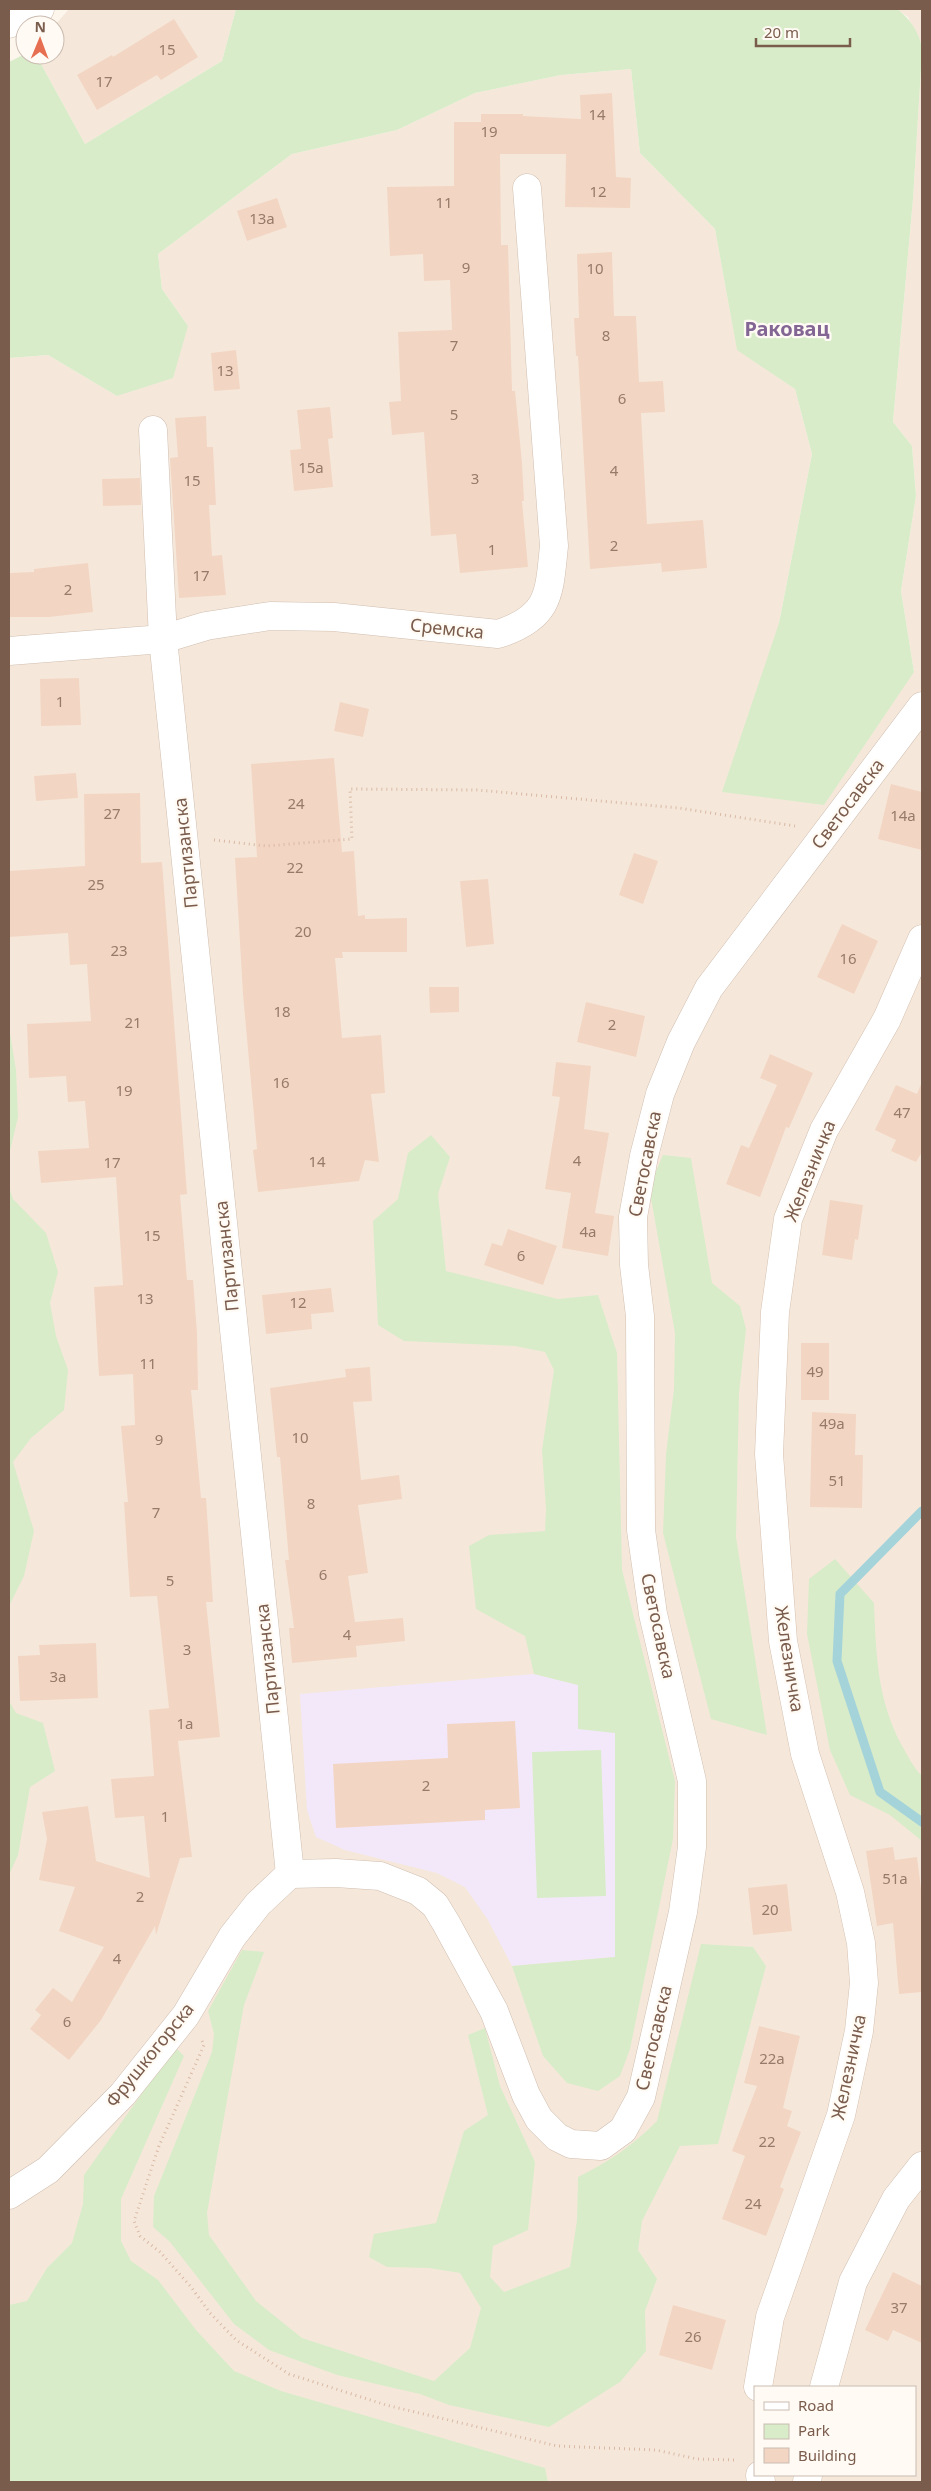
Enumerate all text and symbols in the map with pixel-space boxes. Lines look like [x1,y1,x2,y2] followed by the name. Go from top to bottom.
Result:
[15,15,65,65] north arrow
[756,15,850,47] scale bar
[34,17,46,36] text: N
[764,22,799,42] text: 20 m
[158,39,176,59] house number: 15
[95,71,113,91] house number: 17
[588,104,606,124] house number: 14
[480,121,498,141] house number: 19
[589,181,607,201] house number: 12
[435,192,453,212] house number: 11
[249,208,275,228] house number: 13a
[462,257,470,277] house number: 9
[586,258,604,278] house number: 10
[744,315,830,342] district label: Раковац
[602,325,610,345] house number: 8
[450,335,458,355] house number: 7
[216,360,234,380] house number: 13
[618,388,626,408] house number: 6
[450,404,458,424] house number: 5
[298,457,324,477] house number: 15a
[610,460,619,480] house number: 4
[471,468,479,488] house number: 3
[183,470,201,490] house number: 15
[610,535,618,555] house number: 2
[488,539,496,559] house number: 1
[192,565,210,585] house number: 17
[64,579,72,599] house number: 2
[409,612,485,644] street label: Сремска
[56,691,64,711] house number: 1
[805,753,889,854] street label: Светосавска
[287,793,305,813] house number: 24
[167,796,203,910] street label: Партизанска
[103,803,121,823] house number: 27
[890,805,916,825] house number: 14a
[286,857,304,877] house number: 22
[87,874,105,894] house number: 25
[294,921,312,941] house number: 20
[110,940,128,960] house number: 23
[839,948,857,968] house number: 16
[273,1001,291,1021] house number: 18
[124,1012,142,1032] house number: 21
[608,1014,616,1034] house number: 2
[272,1072,290,1092] house number: 16
[115,1080,133,1100] house number: 19
[893,1102,911,1122] house number: 47
[622,1109,666,1219] street label: Светосавска
[778,1116,840,1225] street label: Железничка
[573,1150,582,1170] house number: 4
[308,1151,326,1171] house number: 14
[103,1152,121,1172] house number: 17
[208,1199,244,1313] street label: Партизанска
[580,1221,597,1241] house number: 4a
[143,1225,161,1245] house number: 15
[517,1245,525,1265] house number: 6
[136,1288,154,1308] house number: 13
[289,1292,307,1312] house number: 12
[139,1353,157,1373] house number: 11
[806,1361,824,1381] house number: 49
[819,1413,845,1433] house number: 49a
[291,1427,309,1447] house number: 10
[155,1429,163,1449] house number: 9
[828,1470,846,1490] house number: 51
[307,1493,315,1513] house number: 8
[152,1502,160,1522] house number: 7
[319,1564,327,1584] house number: 6
[166,1570,174,1590] house number: 5
[636,1571,682,1681] street label: Светосавска
[249,1602,285,1716] street label: Партизанска
[770,1604,810,1714] street label: Железничка
[343,1624,352,1644] house number: 4
[183,1639,191,1659] house number: 3
[50,1666,67,1686] house number: 3a
[177,1713,194,1733] house number: 1a
[422,1775,430,1795] house number: 2
[161,1806,169,1826] house number: 1
[882,1868,908,1888] house number: 51a
[136,1886,144,1906] house number: 2
[761,1899,779,1919] house number: 20
[113,1948,122,1968] house number: 4
[629,1983,677,2093] street label: Светосавска
[100,1997,199,2112] street label: Фрушкогорска
[63,2011,71,2031] house number: 6
[825,2012,871,2122] street label: Железничка
[759,2048,785,2068] house number: 22a
[758,2131,776,2151] house number: 22
[744,2193,762,2213] house number: 24
[890,2297,908,2317] house number: 37
[684,2326,702,2346] house number: 26
[754,2386,916,2476] legend
[798,2395,834,2415] text: Road
[798,2420,830,2440] text: Park
[798,2445,856,2465] text: Building

